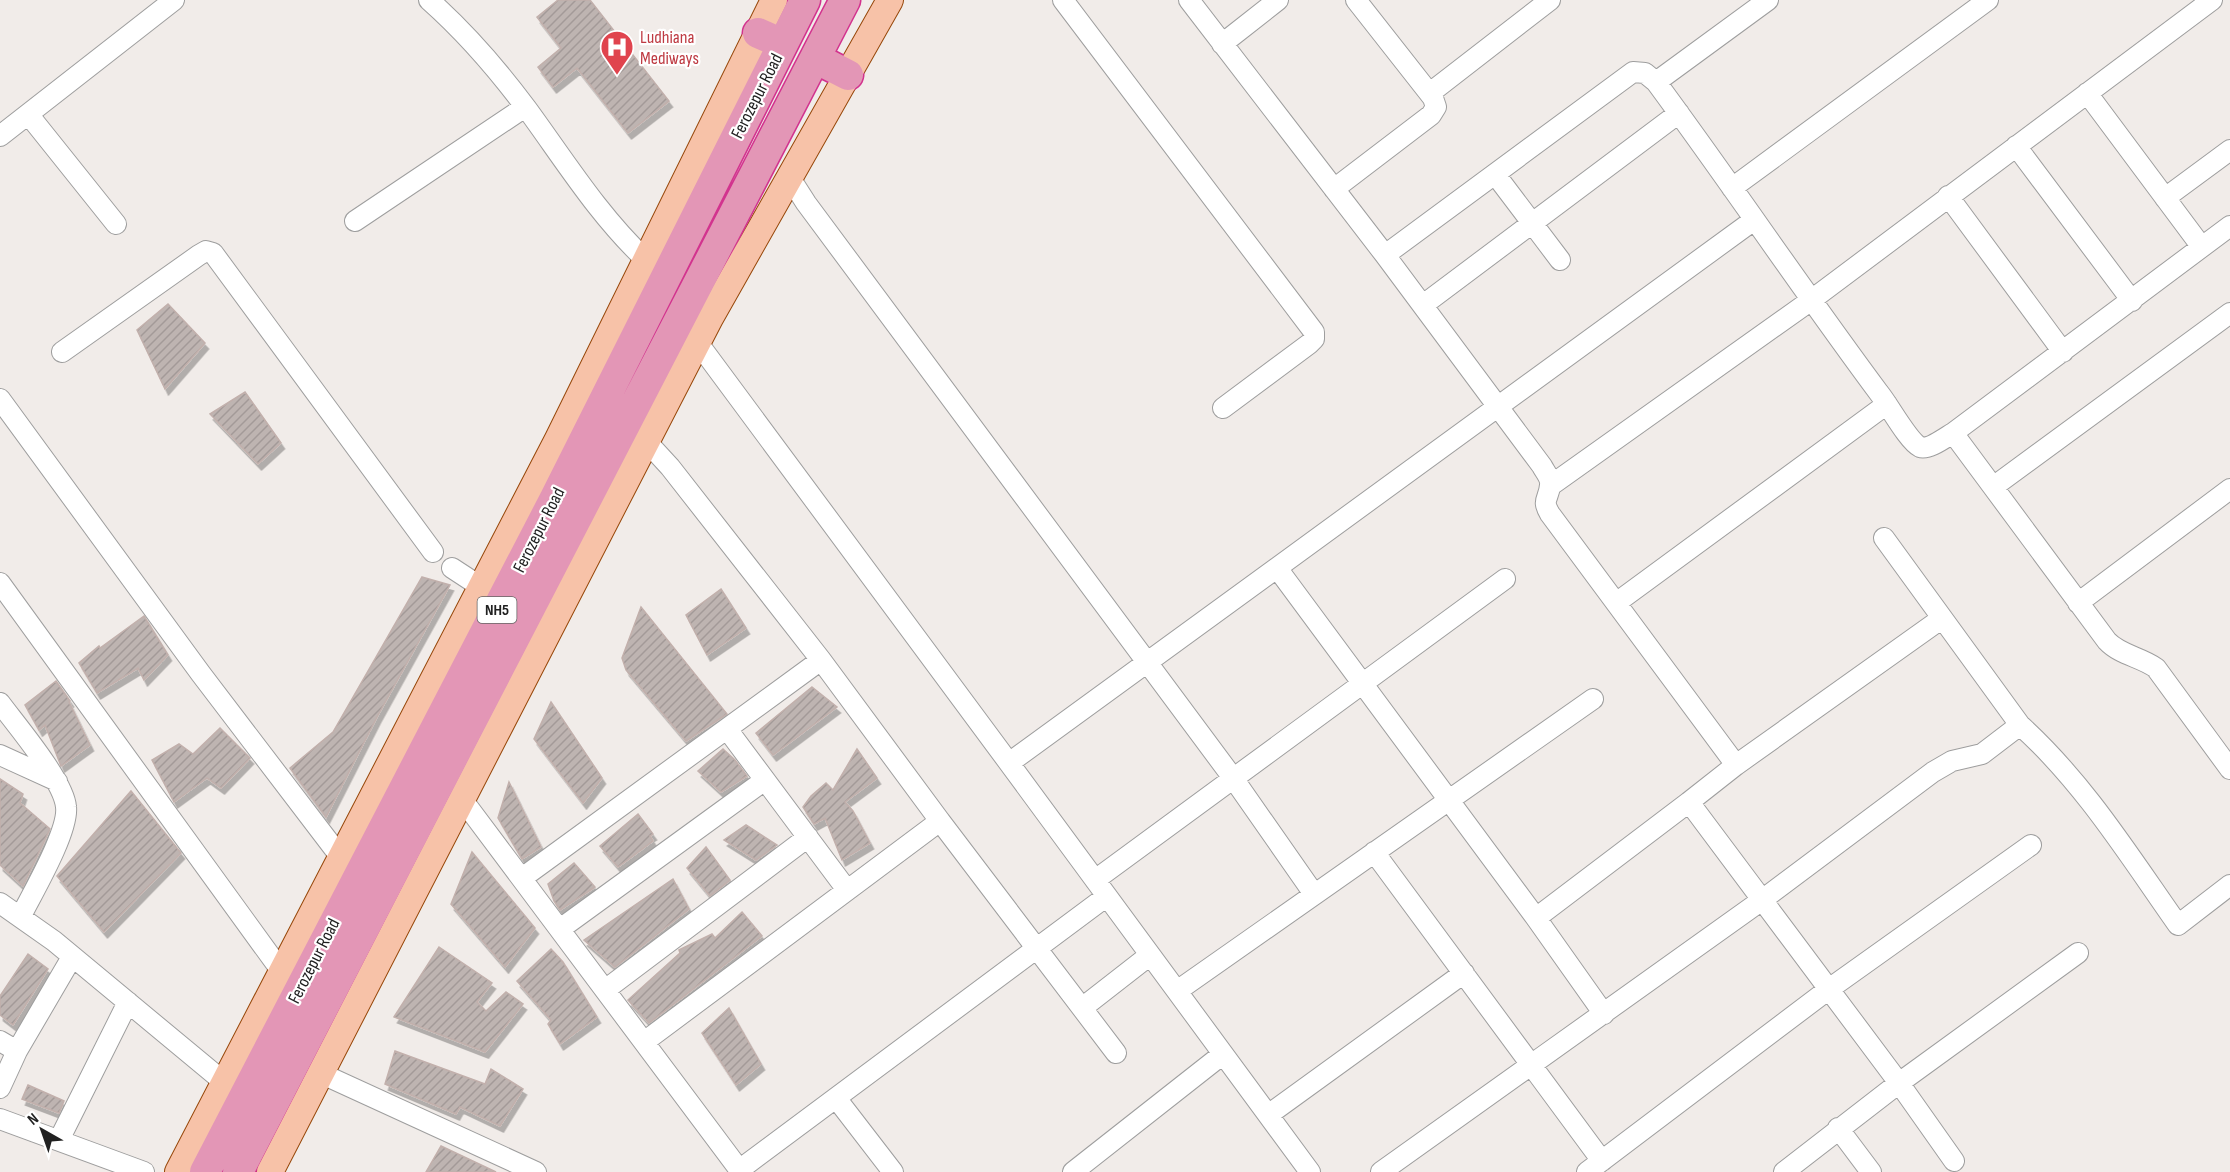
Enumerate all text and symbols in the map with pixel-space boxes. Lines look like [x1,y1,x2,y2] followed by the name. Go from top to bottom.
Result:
[640,27,699,69] place label: Ludhiana Mediways
[599,29,635,76] hospital icon: Ludhiana Mediways
[727,50,787,142] street label: Ferozepur Road
[509,484,569,576] street label: Ferozepur Road
[478,597,516,623] road number: NH5
[284,915,344,1007] street label: Ferozepur Road
[12,1100,72,1160] north arrow
[24,1110,43,1130] text: N

